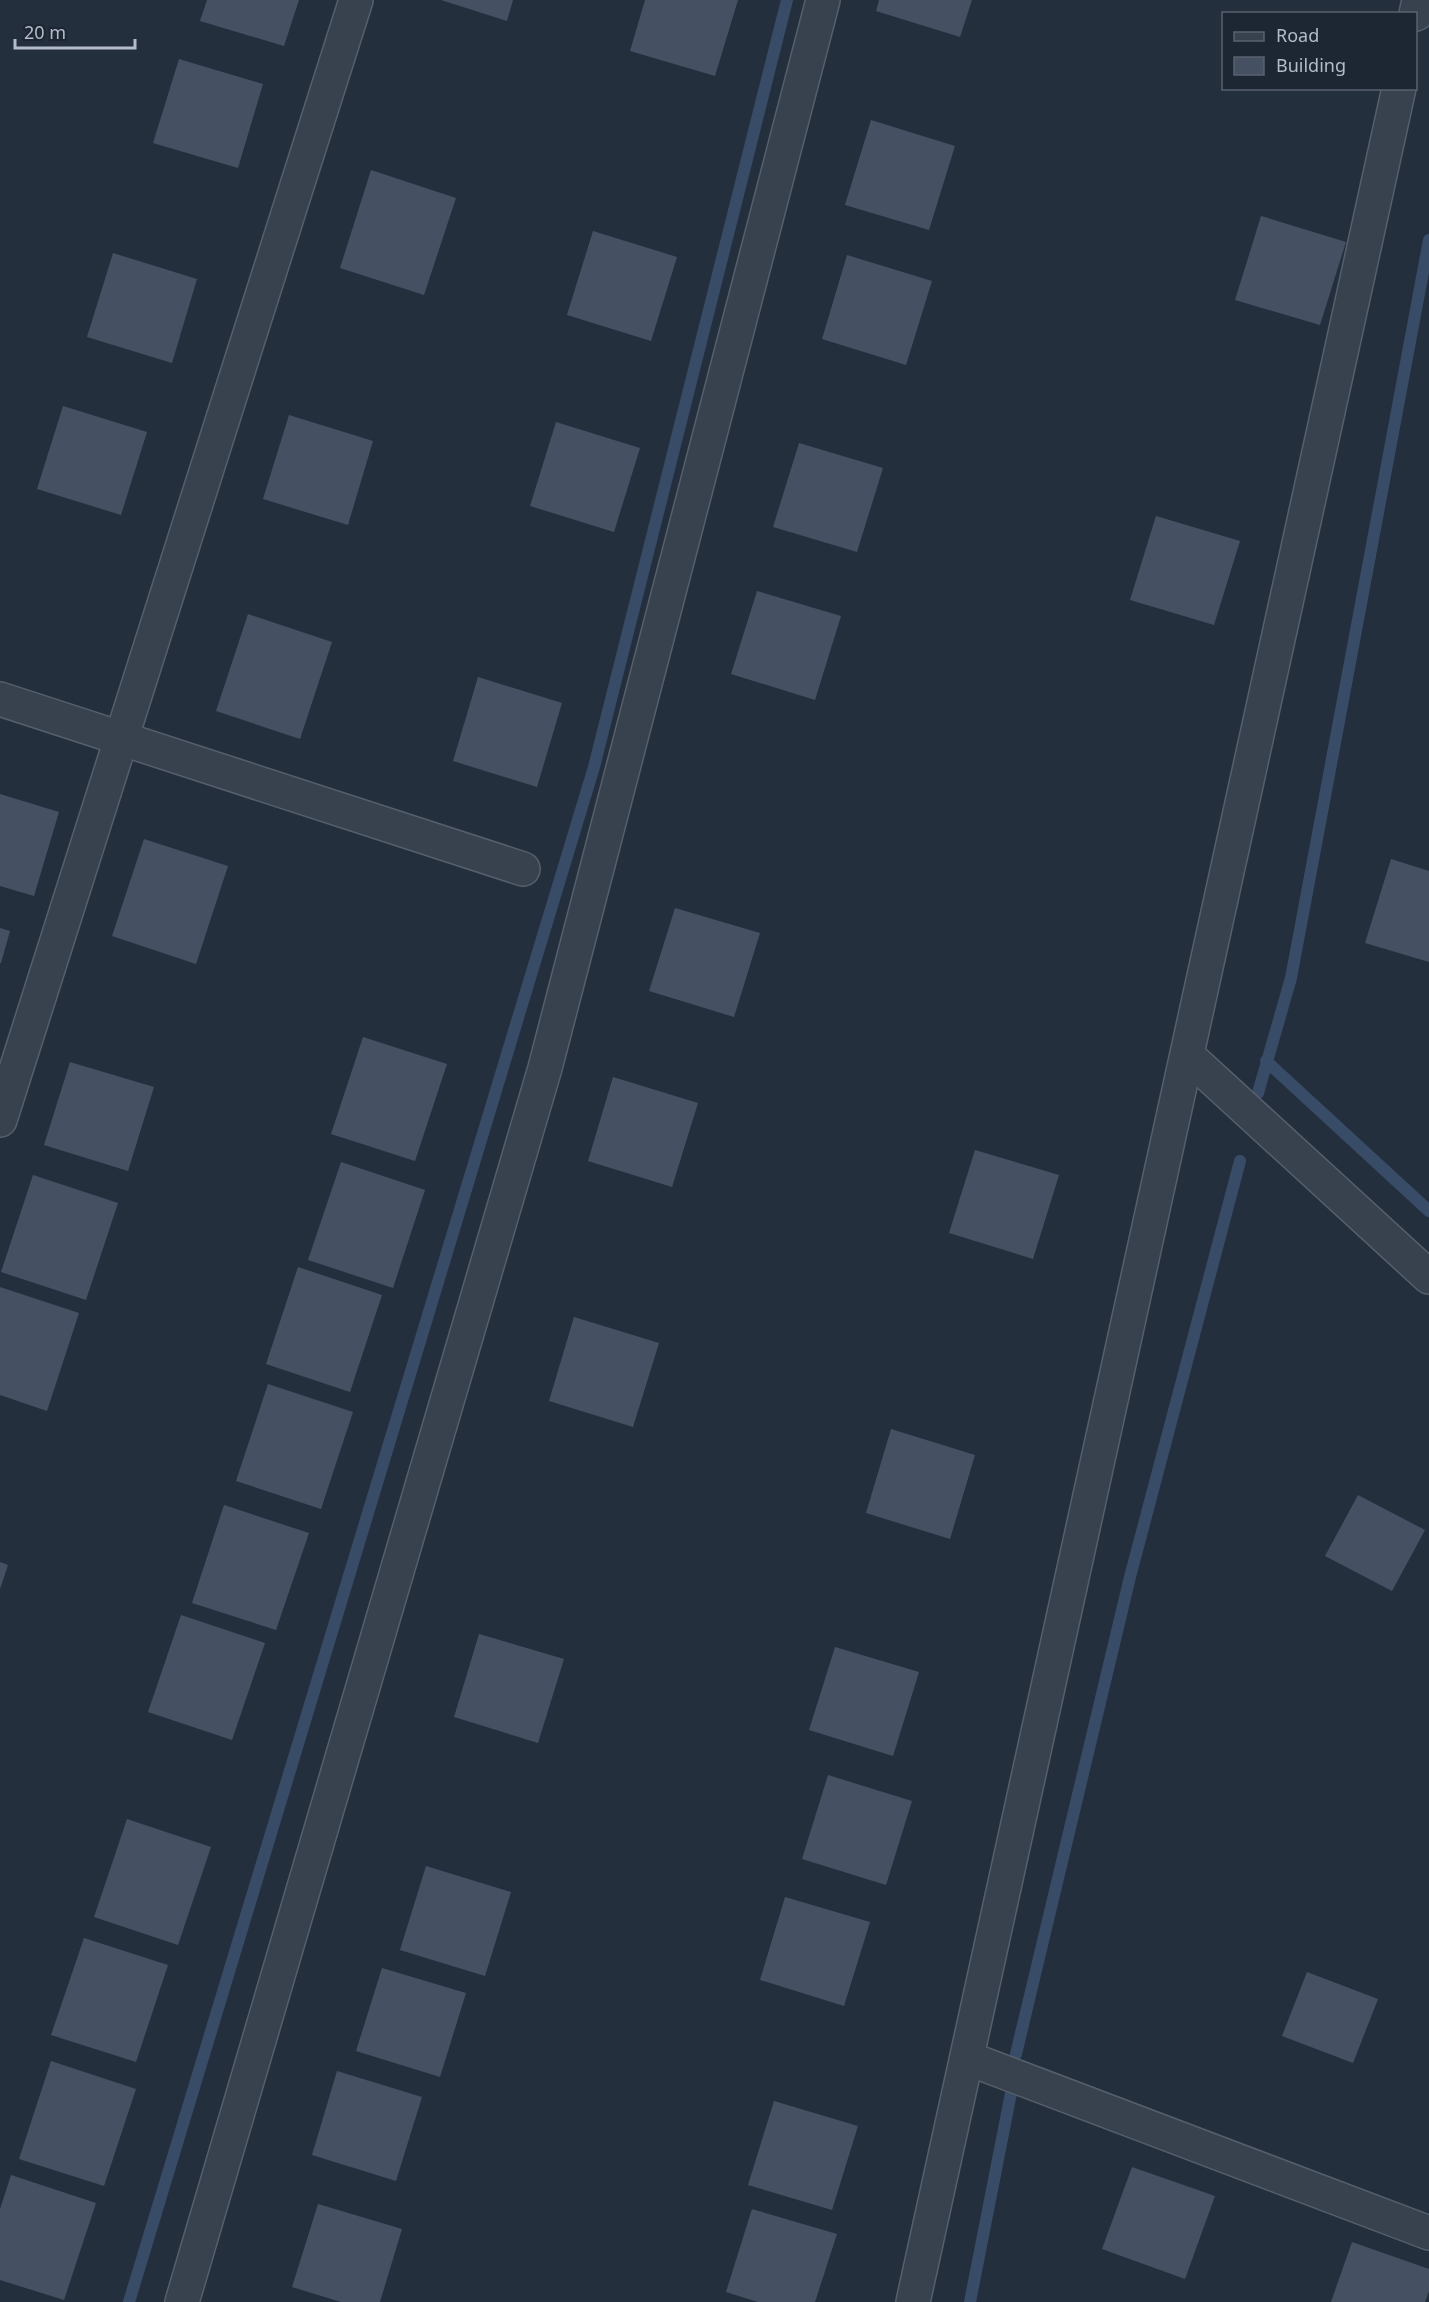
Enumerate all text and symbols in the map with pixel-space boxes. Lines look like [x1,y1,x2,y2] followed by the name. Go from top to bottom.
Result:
[15,12,135,50] scale bar
[1222,12,1417,90] legend
[24,20,66,44] text: 20 m
[1276,23,1319,47] text: Road
[1276,53,1346,77] text: Building

